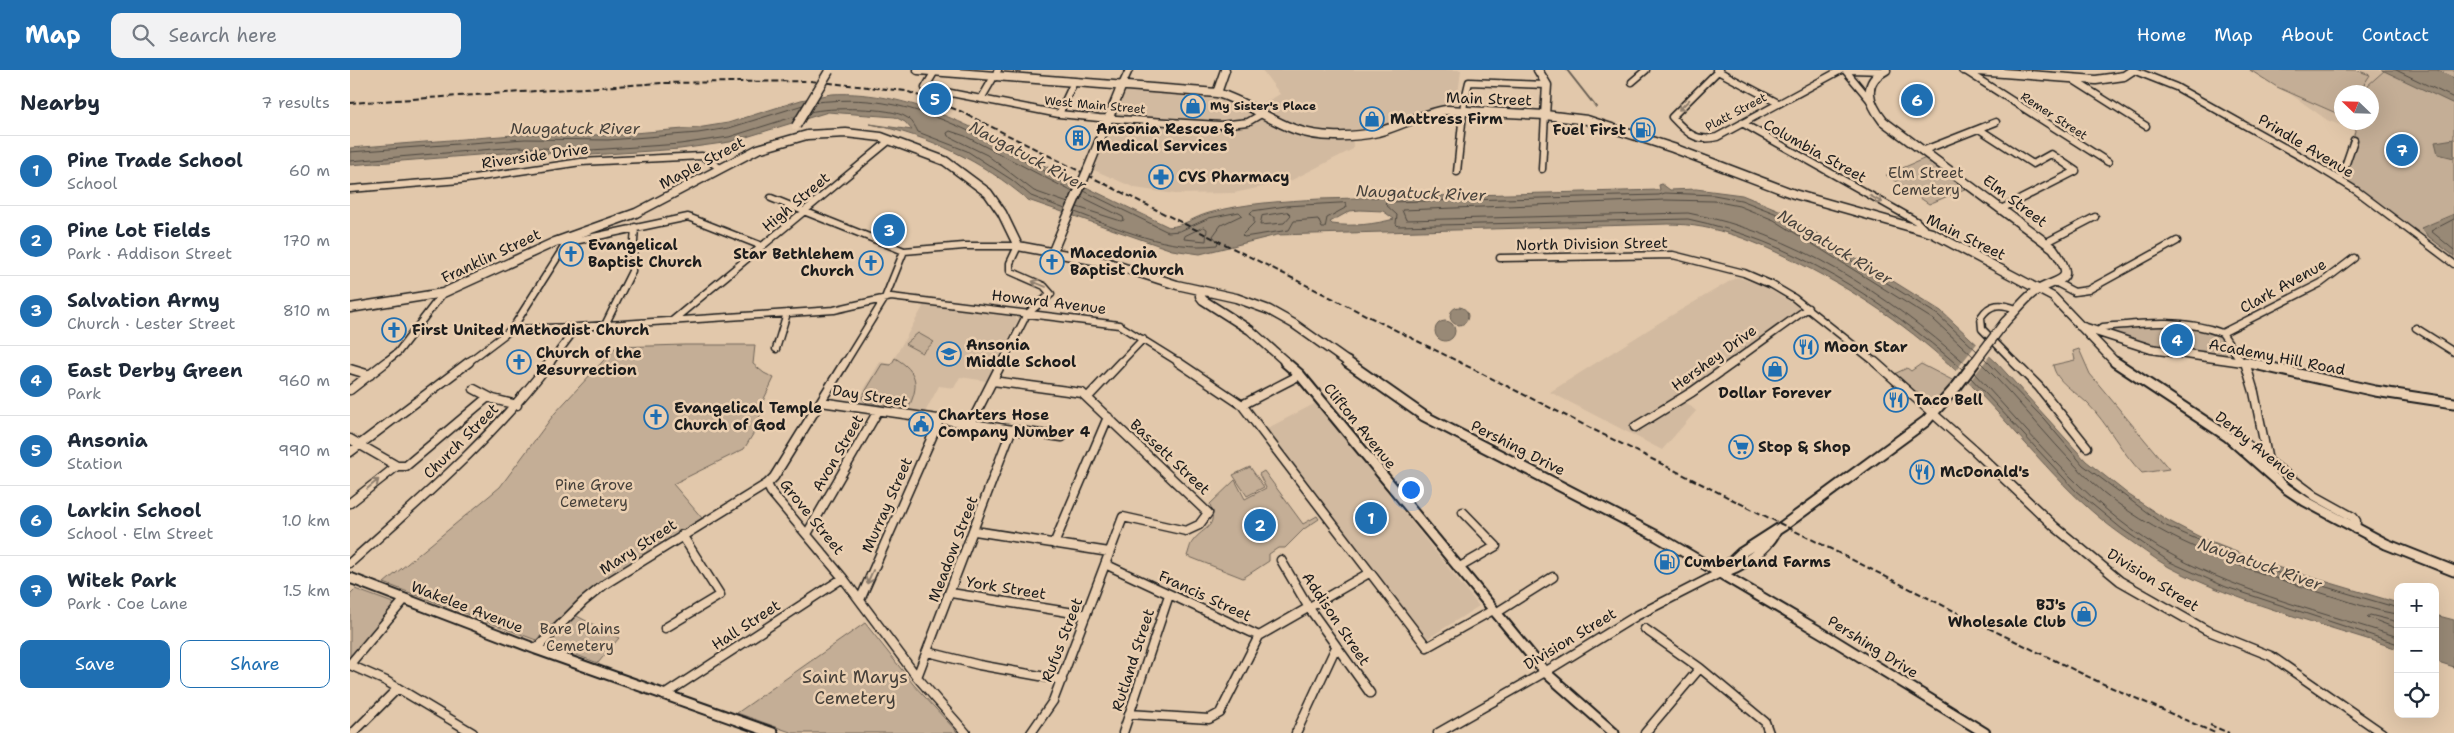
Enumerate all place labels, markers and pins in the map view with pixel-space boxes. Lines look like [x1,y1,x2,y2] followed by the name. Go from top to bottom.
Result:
[919,80,951,118] pin: 5
[1901,81,1933,119] pin: 6
[1180,93,1206,119] shop icon: My Sister's Place
[1210,98,1316,114] place label: My Sister's Place
[1359,106,1385,132] shop icon: Mattress Firm
[1390,109,1503,129] place label: Mattress Firm
[1630,117,1656,143] fuel station icon: Fuel First
[1096,119,1235,156] place label: Ansonia Rescue & Medical Services
[1553,120,1626,140] place label: Fuel First
[1065,125,1091,151] building icon: Ansonia Rescue & Medical Services
[2386,131,2418,169] pin: 7
[1148,164,1174,190] pharmacy icon: CVS Pharmacy
[1178,167,1289,187] place label: CVS Pharmacy
[873,211,905,249] pin: 3
[588,235,702,272] place label: Evangelical Baptist Church
[558,241,584,267] church icon: Evangelical Baptist Church
[1070,243,1184,280] place label: Macedonia Baptist Church
[733,244,854,281] place label: Star Bethlehem Church
[1039,249,1065,275] church icon: Macedonia Baptist Church
[858,250,884,276] church icon: Star Bethlehem Church
[381,317,407,343] church icon: First United Methodist Church
[412,320,649,340] place label: First United Methodist Church
[2161,321,2193,359] pin: 4
[1793,334,1819,360] restaurant icon: Moon Star
[966,335,1076,372] place label: Ansonia Middle School
[1824,337,1908,357] place label: Moon Star
[936,341,962,367] school or university icon: Ansonia Middle School
[536,343,642,380] place label: Church of the Resurrection
[506,349,532,375] church icon: Church of the Resurrection
[1762,356,1788,382] shop icon: Dollar Forever
[1718,383,1832,403] place label: Dollar Forever
[1883,387,1909,413] restaurant icon: Taco Bell
[1914,390,1983,410] place label: Taco Bell
[674,398,822,435] place label: Evangelical Temple Church of God
[643,404,669,430] church icon: Evangelical Temple Church of God
[938,405,1091,442] place label: Charters Hose Company Number 4
[908,411,934,437] public building icon: Charters Hose Company Number 4
[1728,434,1754,460] supermarket icon: Stop & Shop
[1758,437,1851,457] place label: Stop & Shop
[1909,459,1935,485] restaurant icon: McDonald's
[1940,462,2030,482] place label: McDonald's
[1355,499,1387,537] pin: 1
[1244,506,1276,544] pin: 2
[1654,549,1680,575] fuel station icon: Cumberland Farms
[1684,552,1831,572] place label: Cumberland Farms
[1948,595,2066,632] place label: BJ's Wholesale Club
[2071,601,2097,627] shop icon: BJ's Wholesale Club

